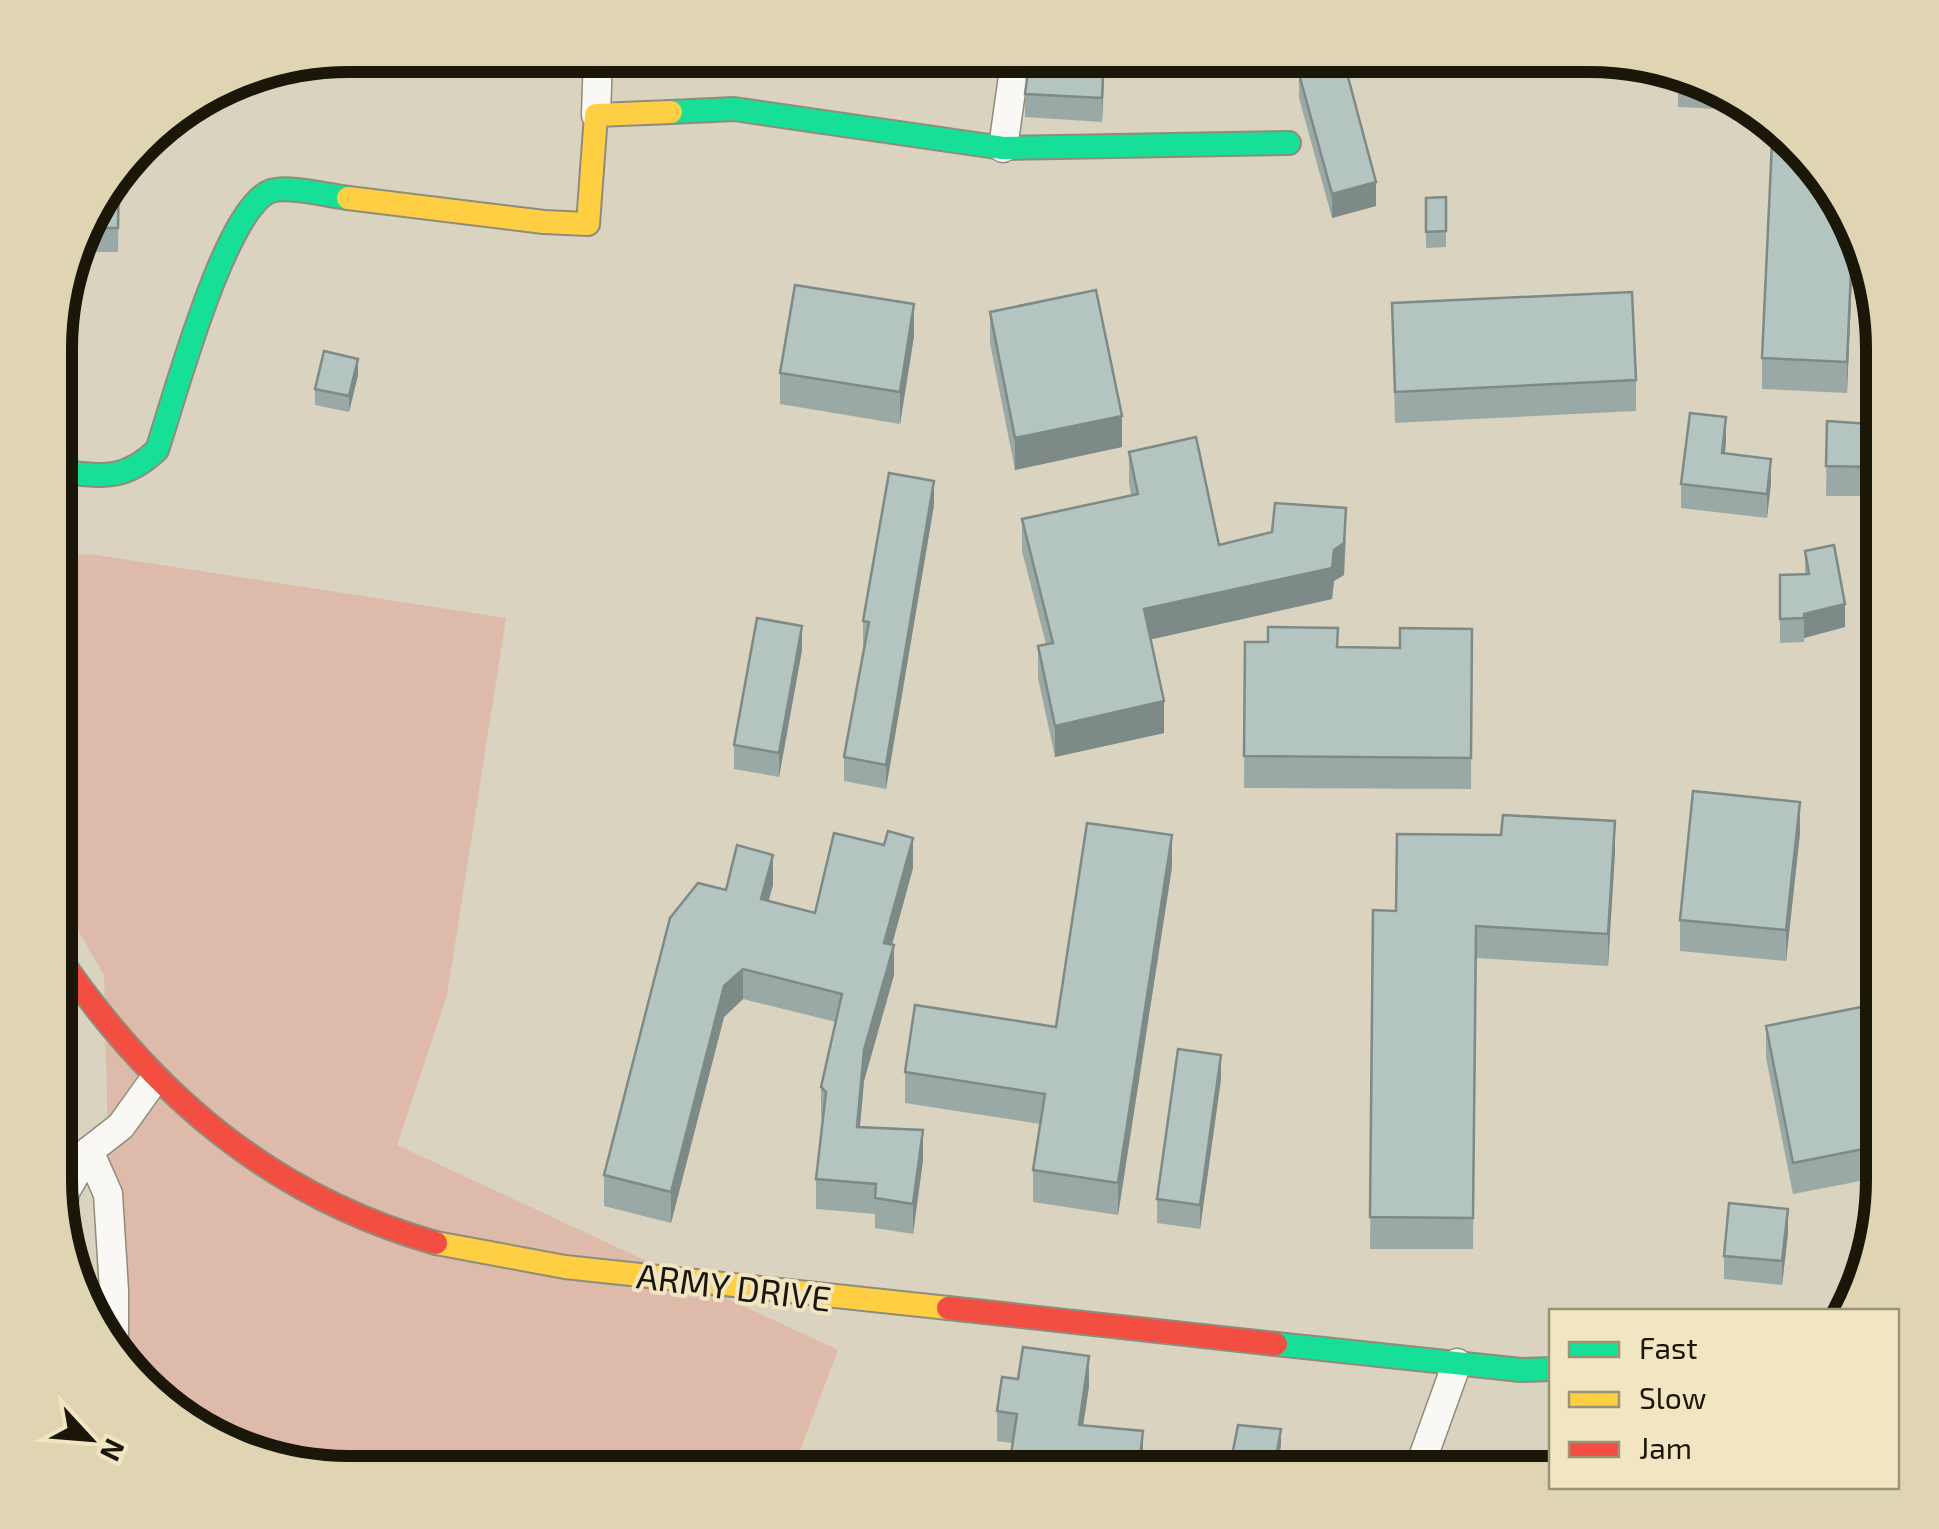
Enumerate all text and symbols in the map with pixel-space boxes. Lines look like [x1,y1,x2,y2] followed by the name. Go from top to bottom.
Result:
[634,1253,834,1319] street label: ARMY DRIVE
[1549,1309,1899,1489] legend
[1639,1329,1698,1365] text: Fast
[1639,1379,1706,1415] text: Slow
[40,1389,140,1489] north arrow
[1639,1429,1692,1465] text: Jam
[94,1434,133,1467] text: N

